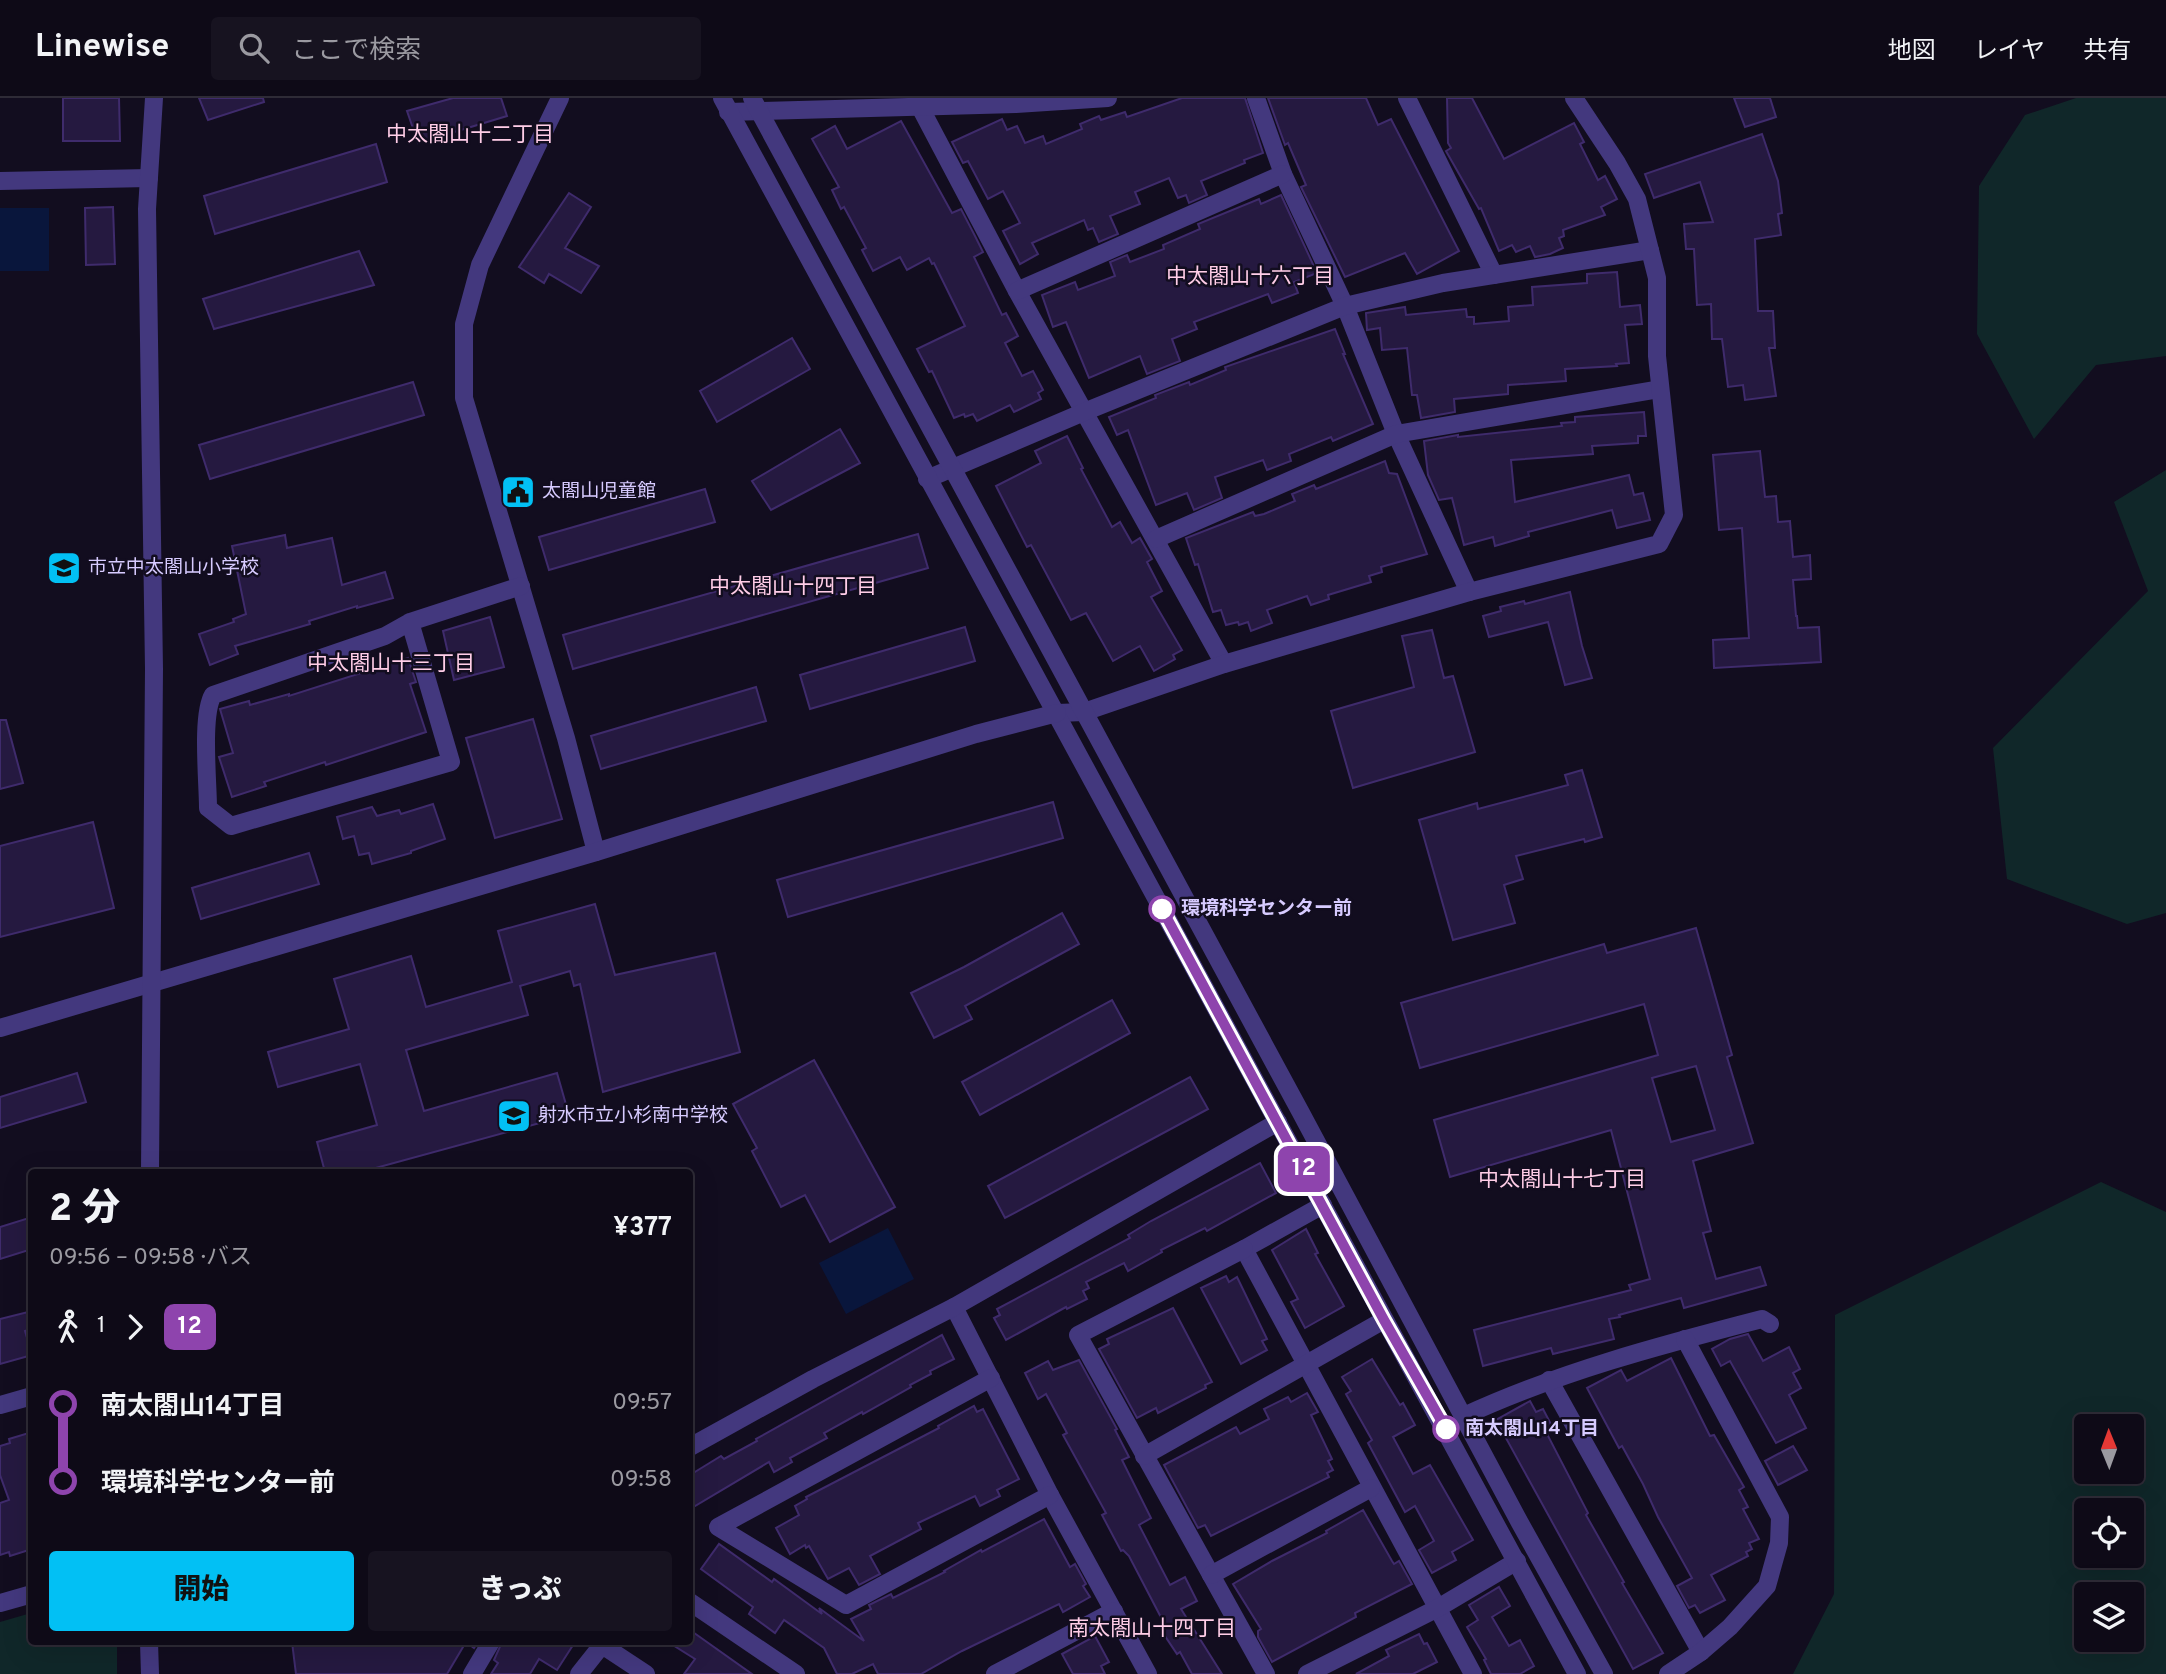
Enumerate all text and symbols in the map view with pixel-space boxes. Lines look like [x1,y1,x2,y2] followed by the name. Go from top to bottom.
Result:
[211,17,701,80] search box
[35,27,169,69] text: Linewise
[235,29,273,67] icon: search
[291,35,421,68] text: ここで検索
[1888,37,1936,67] text: 地図
[1974,37,2045,67] text: レイヤ
[2083,37,2131,67] text: 共有
[386,122,554,149] district label: 中太閤山十二丁目
[1166,264,1334,291] district label: 中太閤山十六丁目
[499,473,537,511] public building icon: 太閤山児童館
[542,480,656,504] place label: 太閤山児童館
[45,549,83,587] school or university icon: 市立中太閤山小学校
[88,556,259,580] place label: 市立中太閤山小学校
[709,574,877,601] district label: 中太閤山十四丁目
[307,651,475,678] district label: 中太閤山十三丁目
[1149,896,1175,922] marker: 環境科学センター前
[1181,897,1352,921] place label: 環境科学センター前
[495,1097,533,1135] school or university icon: 射水市立小杉南中学校
[538,1104,728,1128] place label: 射水市立小杉南中学校
[1272,1146,1336,1192] line badge: 12
[1292,1154,1316,1184] text: 12
[1478,1167,1646,1194] district label: 中太閤山十七丁目
[49,1186,120,1235] text: 2 分
[613,1212,672,1245] text: ¥377
[49,1244,252,1273] text: 09:56 – 09:58 · バス
[49,1308,87,1346] icon: walk
[116,1308,154,1346] icon: forward
[97,1312,106,1341] text: 1
[178,1312,202,1342] text: 12
[612,1389,672,1418] text: 09:57
[101,1391,284,1424] text: 南太閤山14丁目
[2074,1414,2144,1484] north arrow
[2074,1414,2144,1652] map controls
[1433,1416,1459,1442] marker: 南太閤山14丁目
[1465,1417,1599,1441] place label: 南太閤山14丁目
[610,1466,672,1495] text: 09:58
[101,1468,335,1501] text: 環境科学センター前
[2074,1498,2144,1568] button: locate
[49,1551,354,1631] button: 開始
[368,1551,672,1631] button: きっぷ
[2074,1582,2144,1652] button: layers
[1068,1616,1236,1643] district label: 南太閤山十四丁目

